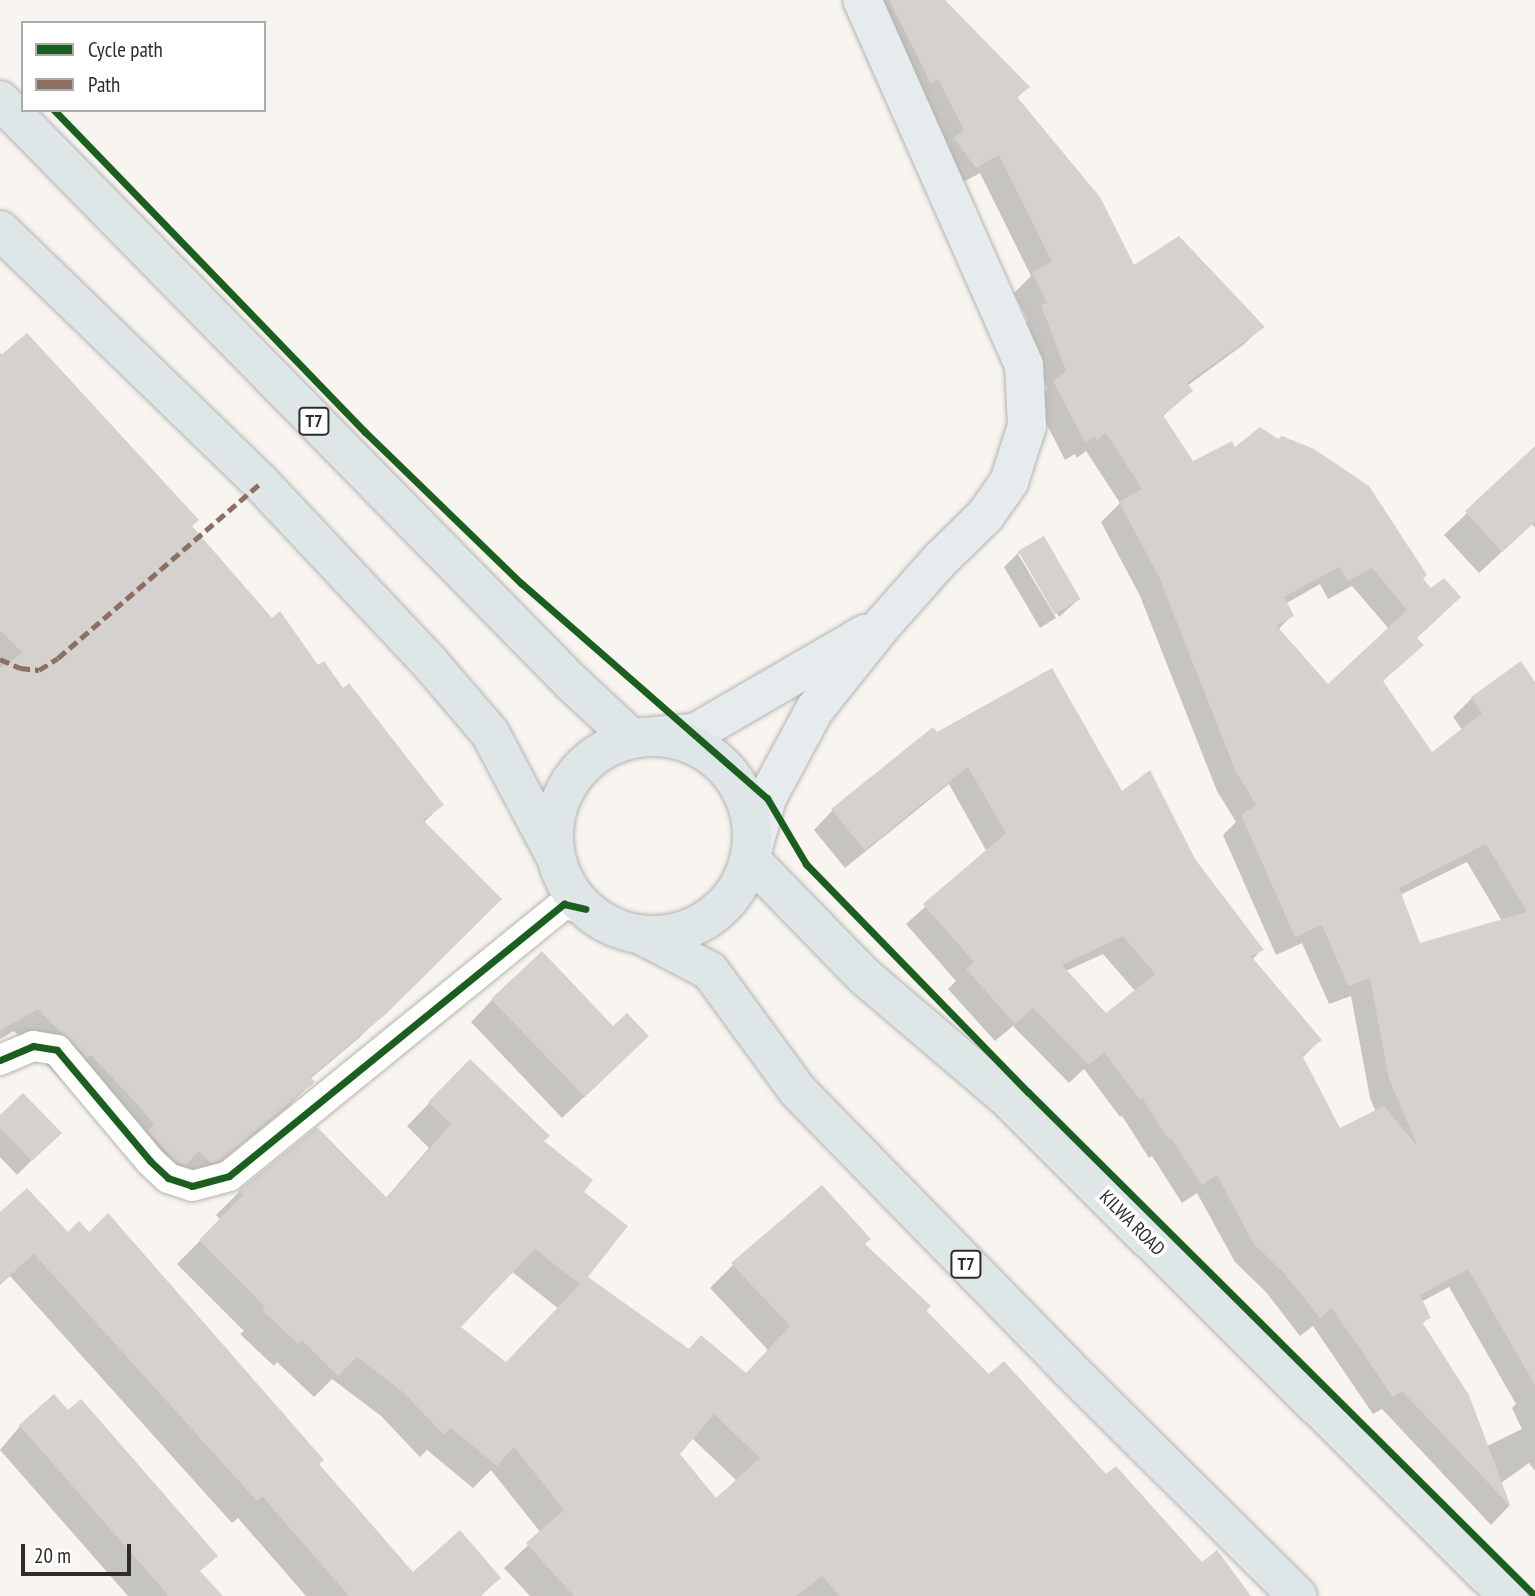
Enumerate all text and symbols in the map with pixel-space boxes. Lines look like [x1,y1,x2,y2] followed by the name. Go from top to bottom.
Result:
[21,21,266,112] legend
[88,36,163,63] text: Cycle path
[88,71,120,98] text: Path
[298,407,330,436] road number: T7
[1094,1185,1170,1261] street label: KILWA ROAD
[950,1250,982,1279] road number: T7
[24,1530,135,1574] scale bar
[34,1542,71,1569] text: 20 m

